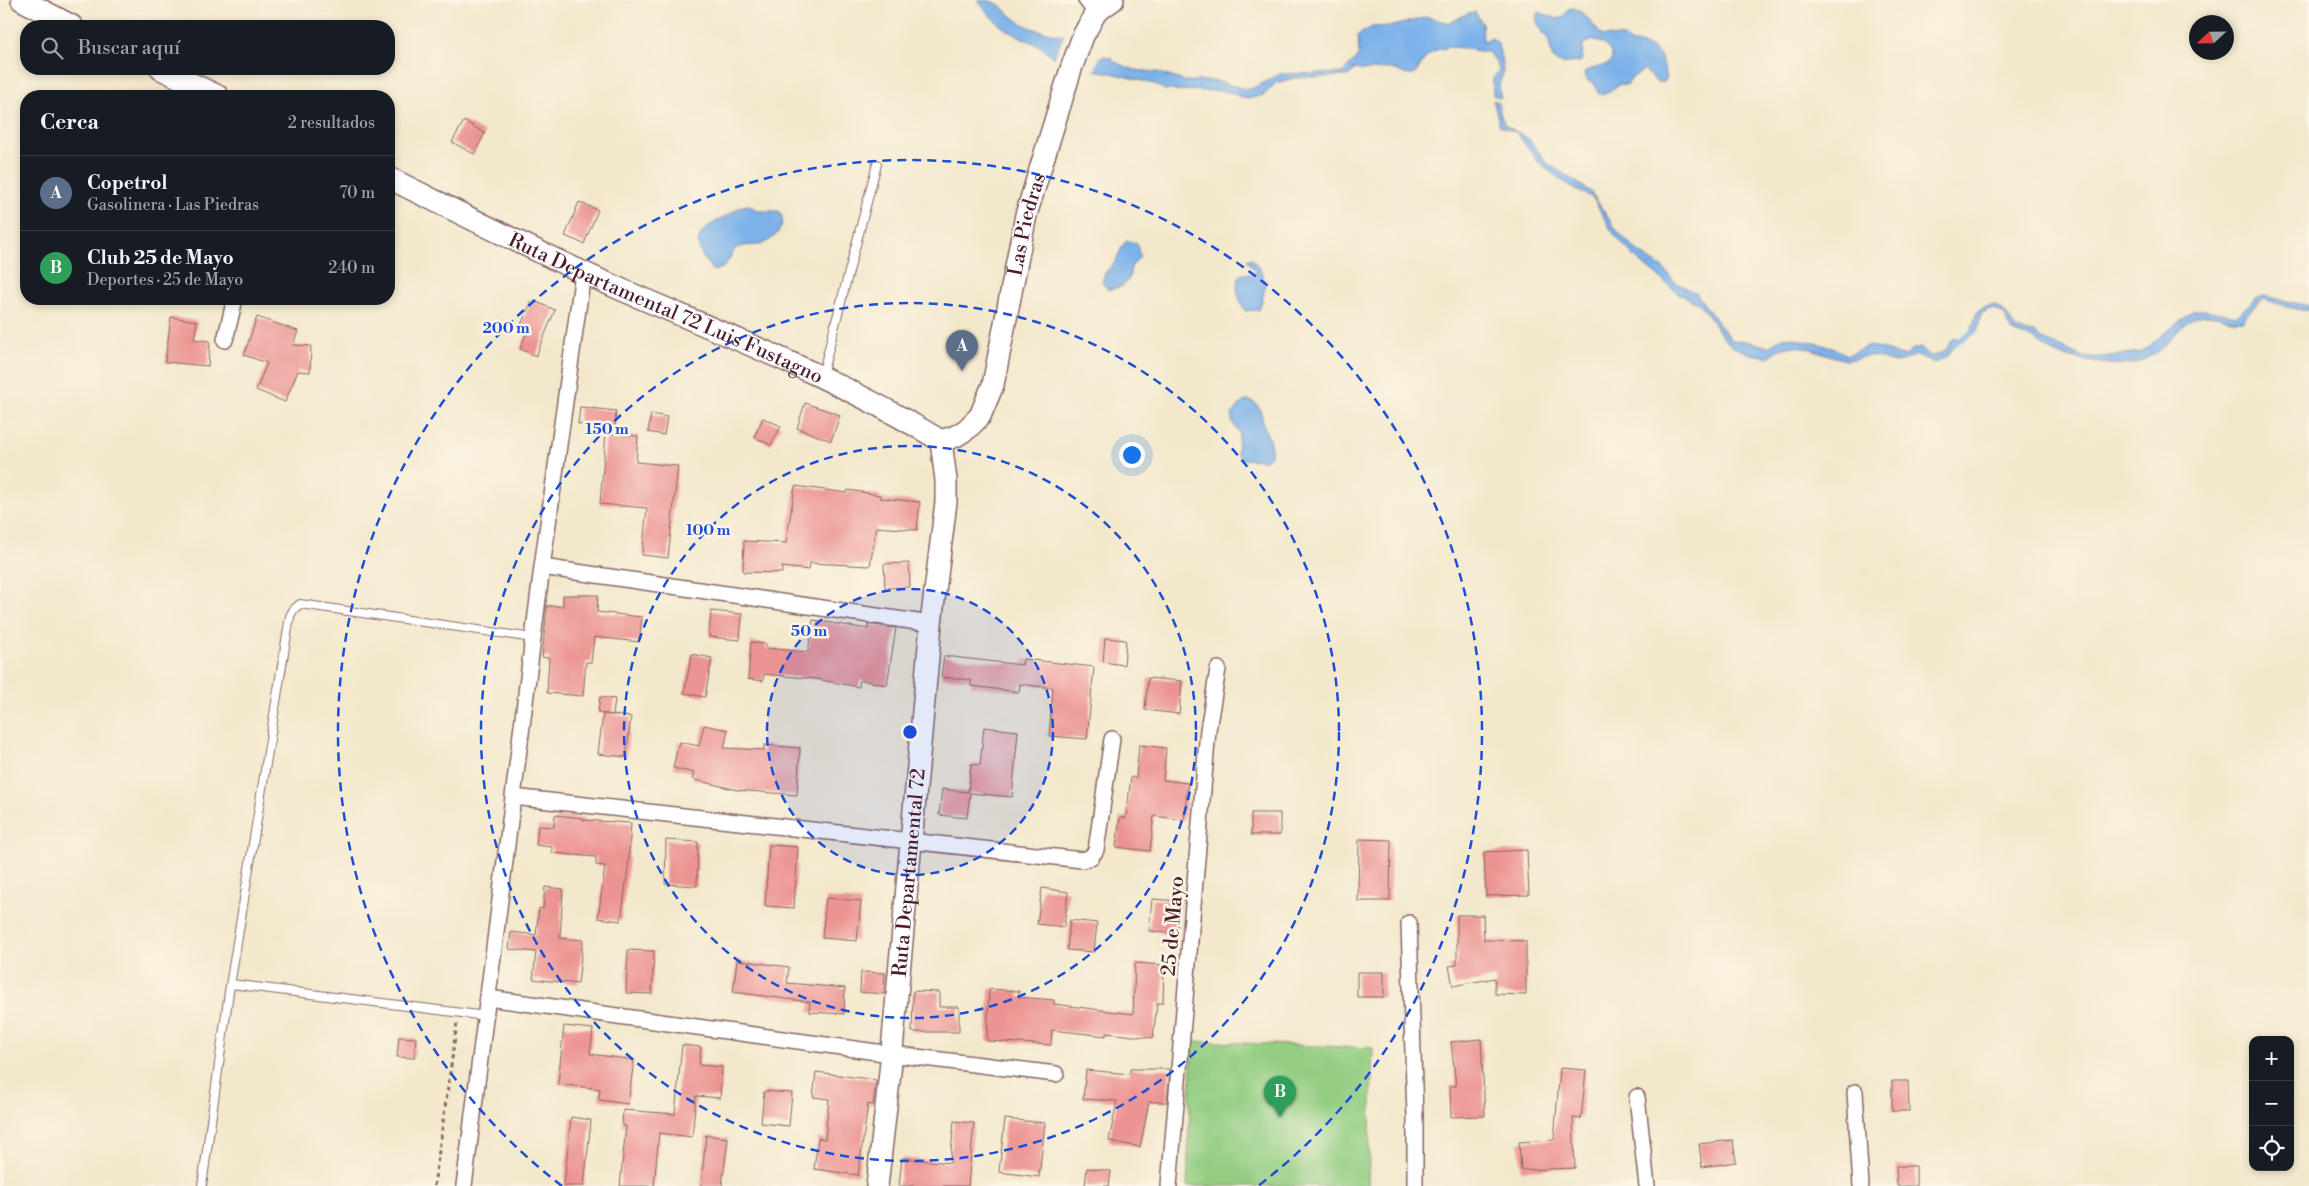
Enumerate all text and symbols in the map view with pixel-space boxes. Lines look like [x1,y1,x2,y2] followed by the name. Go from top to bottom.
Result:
[2189,15,2234,60] north arrow
[20,20,395,75] search box
[38,34,66,62] icon: search
[78,36,180,60] text: Buscar aquí
[40,110,99,136] text: Cerca
[288,113,375,133] text: 2 resultados
[1003,170,1052,278] street label: Las Piedras
[87,171,168,195] text: Copetrol
[50,183,62,203] text: A
[339,183,375,203] text: 70 m
[87,195,259,215] text: Gasolinera · Las Piedras
[504,228,827,390] street label: Ruta Departamental 72 Luis Fustagno
[87,246,234,270] text: Club 25 de Mayo
[50,258,62,278] text: B
[328,258,375,278] text: 240 m
[87,270,243,290] text: Deportes · 25 de Mayo
[482,319,530,338] text: 200 m
[946,330,978,371] pin: A
[585,420,629,439] text: 150 m
[1119,442,1145,468] your location
[686,521,731,540] text: 100 m
[791,622,827,641] text: 50 m
[901,723,919,741] centre of rings
[888,767,932,978] street label: Ruta Departamental 72
[1157,875,1190,977] street label: 25 de Mayo
[2249,1036,2294,1171] map controls
[2249,1036,2294,1081] button: +
[1264,1076,1296,1117] pin: B
[2249,1081,2294,1126] button: −
[2249,1126,2294,1171] button: locate

